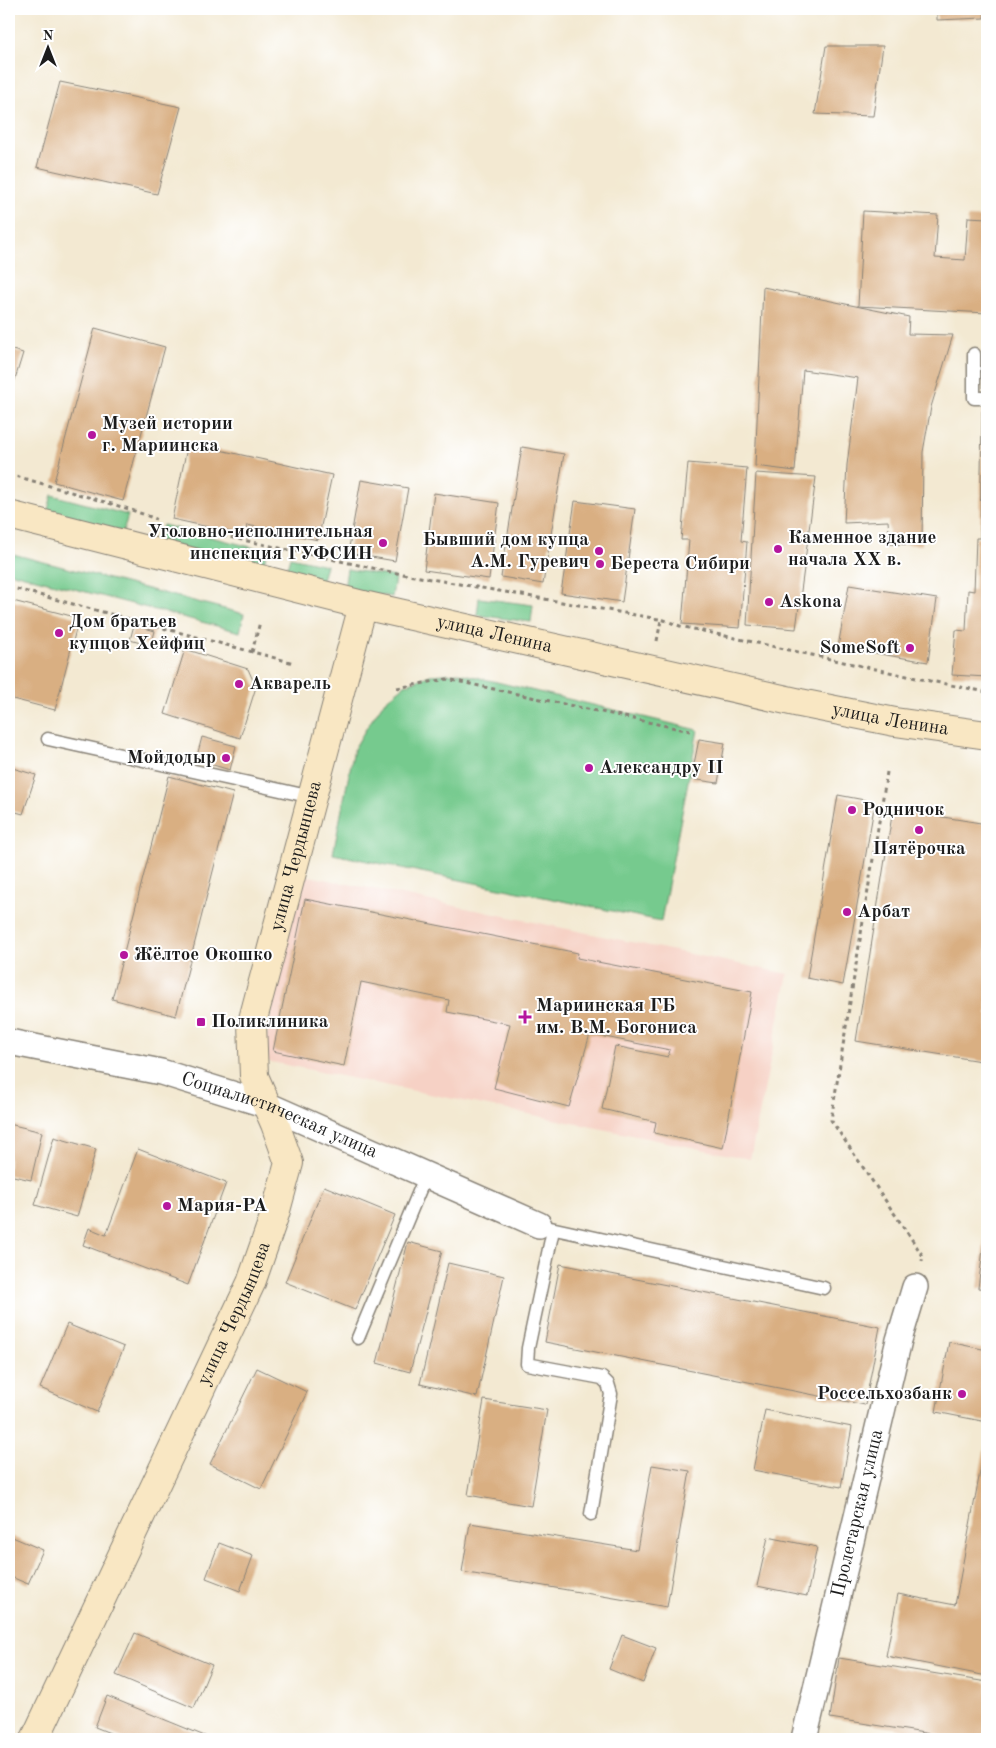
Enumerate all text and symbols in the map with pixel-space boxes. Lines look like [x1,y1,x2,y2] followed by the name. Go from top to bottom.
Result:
[22,22,72,72] north arrow
[43,29,54,43] text: N
[102,415,233,456] place label: Музей истории г. Мариинска
[86,429,98,441] marker: Музей истории г. Мариинска
[147,523,373,564] place label: Уголовно-исполнительная инспекция ГУФСИН
[788,529,937,570] place label: Каменное здание начала XX в.
[422,531,589,572] place label: Бывший дом купца А.М. Гуревич
[377,537,389,549] marker: Уголовно-исполнительная инспекция ГУФСИН
[772,543,784,555] marker: Каменное здание начала XX в.
[593,545,605,557] marker: Бывший дом купца А.М. Гуревич
[610,555,750,574] place label: Береста Сибири
[594,558,606,570] marker: Береста Сибири
[779,593,842,612] place label: Askona
[763,596,775,608] marker: Askona
[435,612,555,657] street label: улица Ленина
[69,613,205,654] place label: Дом братьев купцов Хейфиц
[53,627,65,639] marker: Дом братьев купцов Хейфиц
[820,639,900,658] place label: SomeSoft
[904,642,916,654] marker: SomeSoft
[249,675,331,694] place label: Акварель
[233,678,245,690] marker: Акварель
[830,700,950,739] street label: улица Ленина
[127,749,216,768] place label: Мойдодыр
[220,752,232,764] marker: Мойдодыр
[599,759,724,778] place label: Александру II
[583,762,595,774] marker: Александру II
[267,778,326,933] street label: улица Чердынцева
[862,801,944,820] place label: Родничок
[846,804,858,816] marker: Родничок
[913,824,925,836] marker: Пятёрочка
[872,840,966,859] place label: Пятёрочка
[857,903,910,922] place label: Арбат
[841,906,853,918] marker: Арбат
[134,946,273,965] place label: Жёлтое Окошко
[118,949,130,961] marker: Жёлтое Окошко
[536,997,697,1038] place label: Мариинская ГБ им. В.М. Богониса
[518,1010,532,1024] marker: Мариинская ГБ им. В.М. Богониса
[211,1013,329,1032] place label: Поликлиника
[195,1016,207,1028] marker: Поликлиника
[179,1069,381,1162] street label: Социалистическая улица
[177,1197,267,1216] place label: Мария-РА
[161,1200,173,1212] marker: Мария-РА
[194,1239,274,1388] street label: улица Чердынцева
[817,1385,952,1404] place label: Россельхозбанк
[956,1388,968,1400] marker: Россельхозбанк
[829,1427,887,1599] street label: Пролетарская улица

